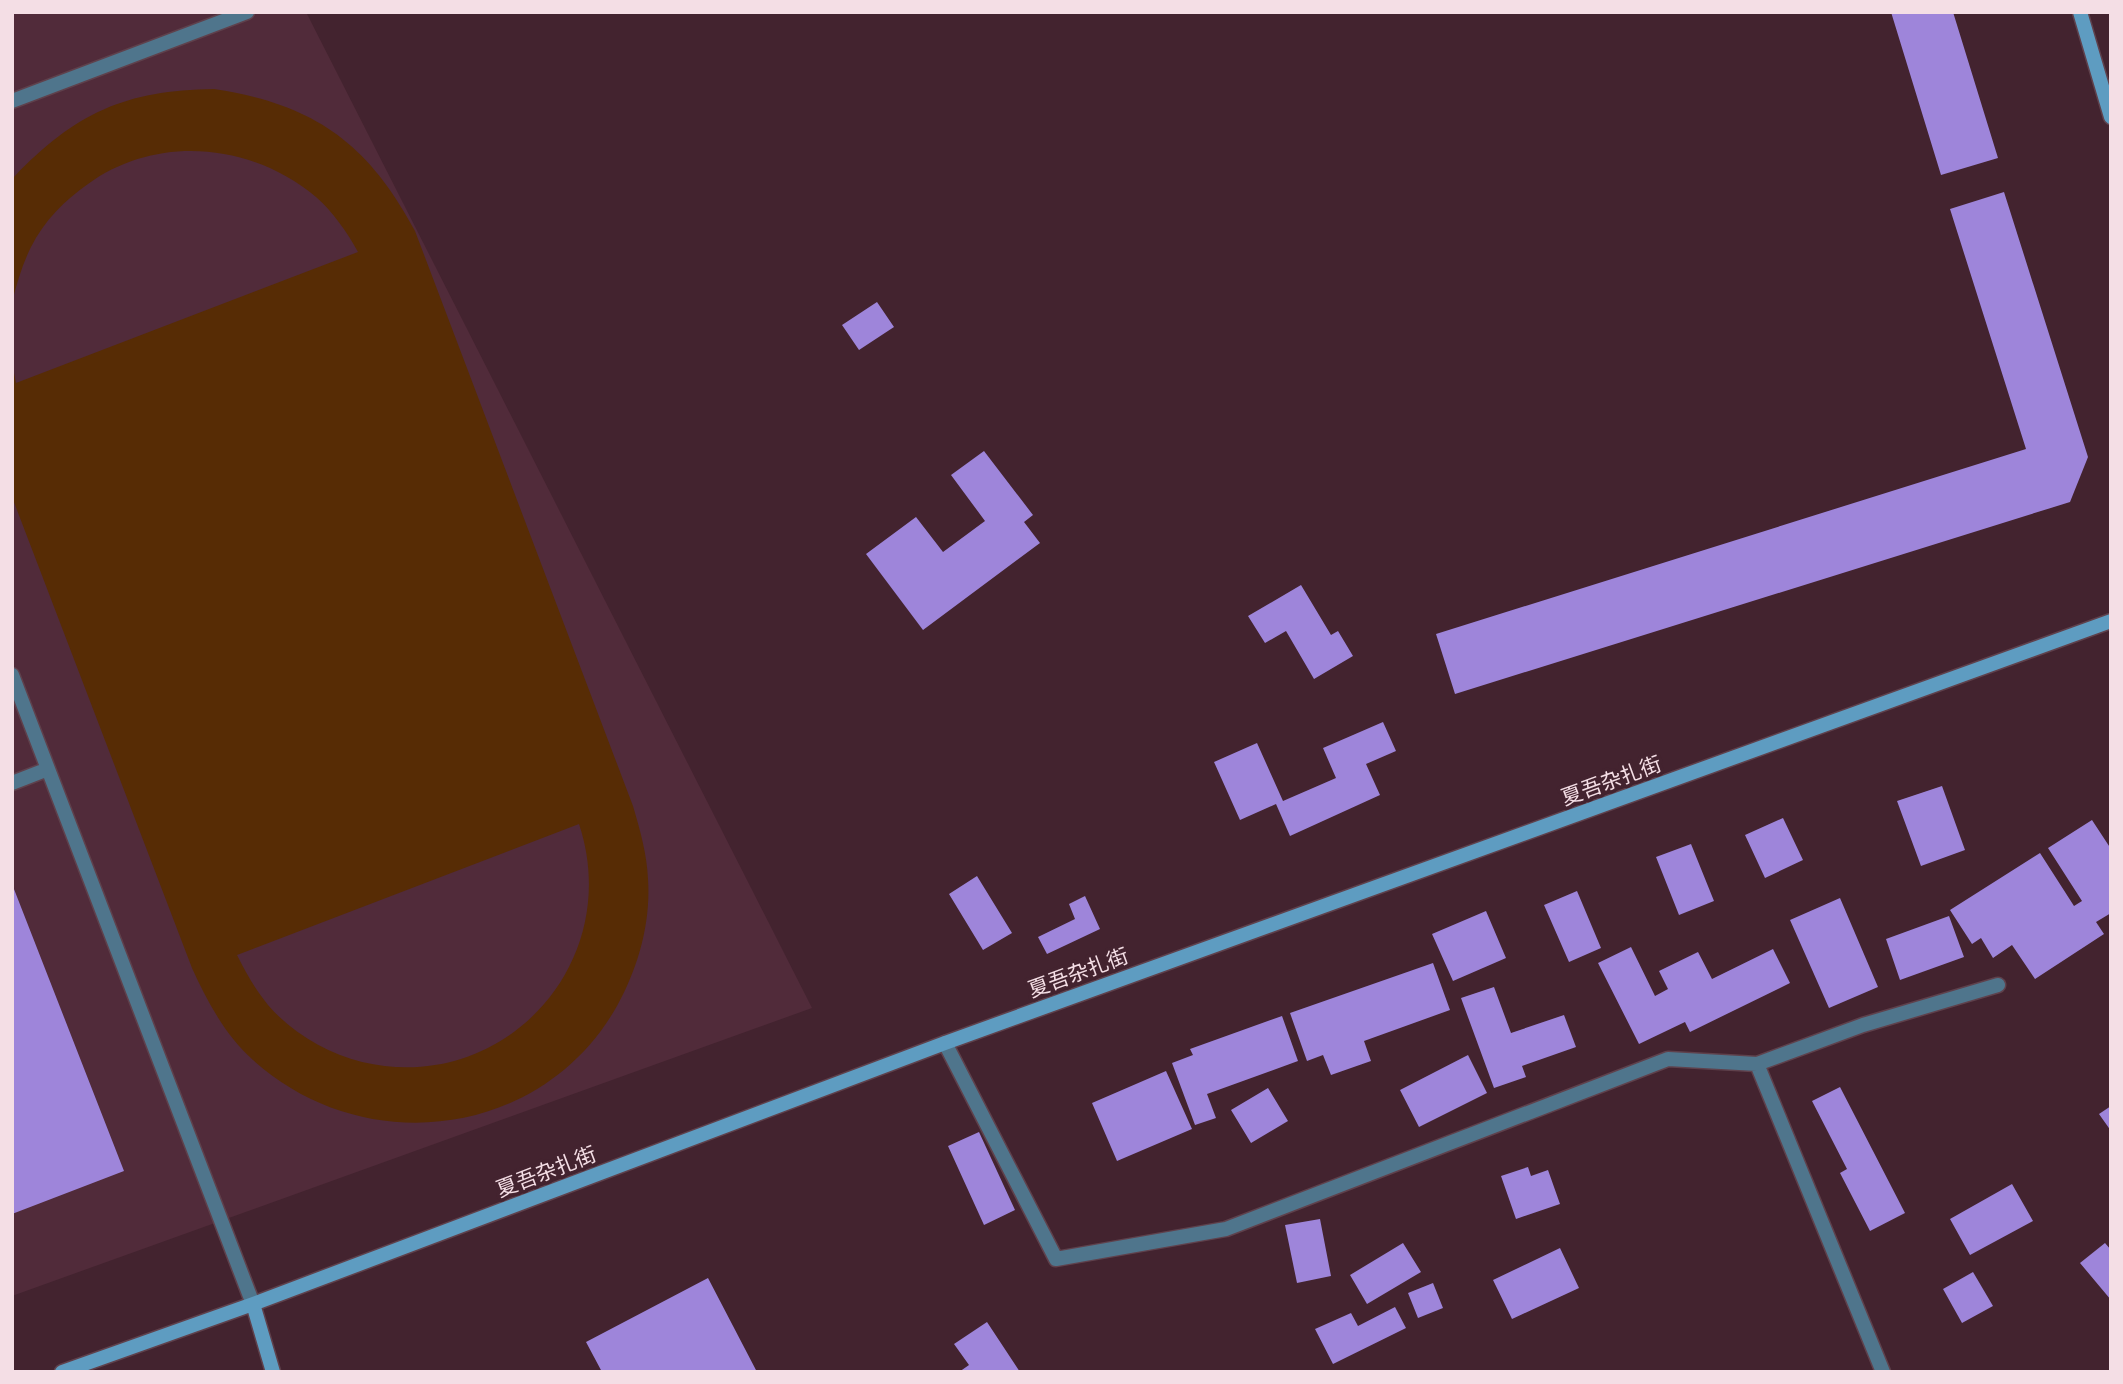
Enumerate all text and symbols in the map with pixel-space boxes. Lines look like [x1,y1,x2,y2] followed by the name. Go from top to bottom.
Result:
[1557,749,1665,811] street label: 夏吾杂扎街
[1024,941,1132,1003] street label: 夏吾杂扎街
[492,1139,600,1203] street label: 夏吾杂扎街

